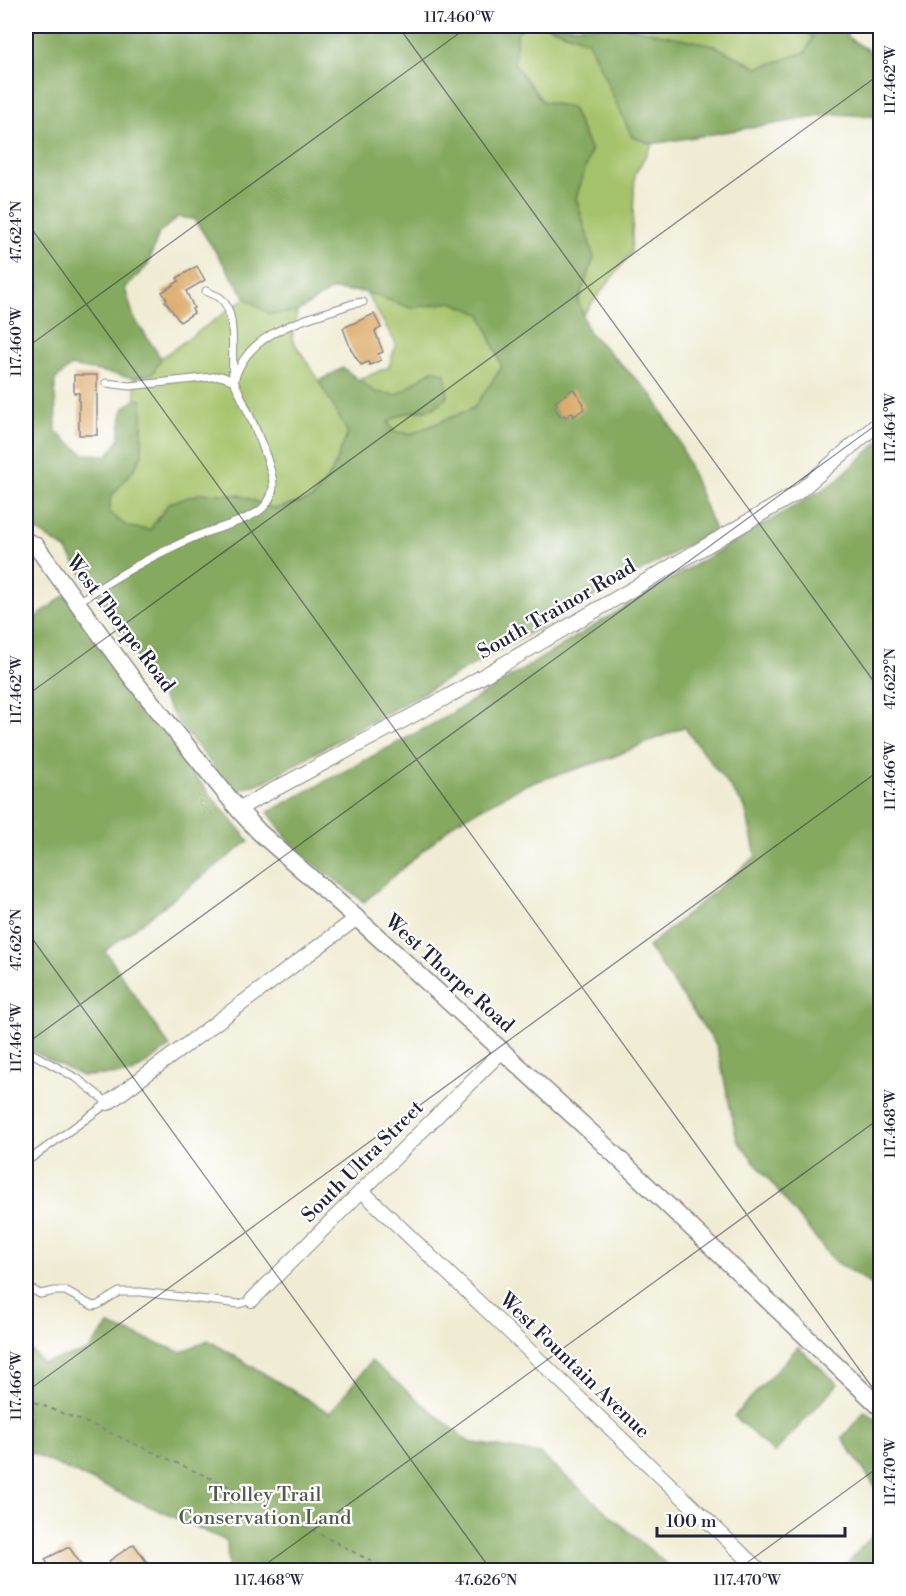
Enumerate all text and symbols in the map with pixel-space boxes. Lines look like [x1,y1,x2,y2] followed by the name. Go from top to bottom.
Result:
[424,8,494,27] text: 117.460°W
[881,45,900,114] text: 117.462°W
[7,201,26,263] text: 47.624°N
[7,307,26,377] text: 117.460°W
[881,393,900,463] text: 117.464°W
[60,550,180,698] street label: West Thorpe Road
[474,554,641,665] street label: South Trainor Road
[881,648,900,710] text: 47.622°N
[7,655,26,724] text: 117.462°W
[881,741,900,811] text: 117.466°W
[7,909,26,971] text: 47.626°N
[378,909,519,1039] street label: West Thorpe Road
[7,1003,26,1073] text: 117.464°W
[881,1089,900,1159] text: 117.468°W
[297,1096,429,1228] street label: South Ultra Street
[493,1287,654,1444] street label: West Fountain Avenue
[7,1351,26,1421] text: 117.466°W
[881,1438,900,1506] text: 117.470°W
[179,1483,352,1531] park label: Trolley Trail Conservation Land
[657,1500,844,1538] scale bar
[666,1510,717,1533] text: 100 m
[234,1571,304,1590] text: 117.468°W
[455,1571,517,1590] text: 47.626°N
[713,1571,781,1590] text: 117.470°W

